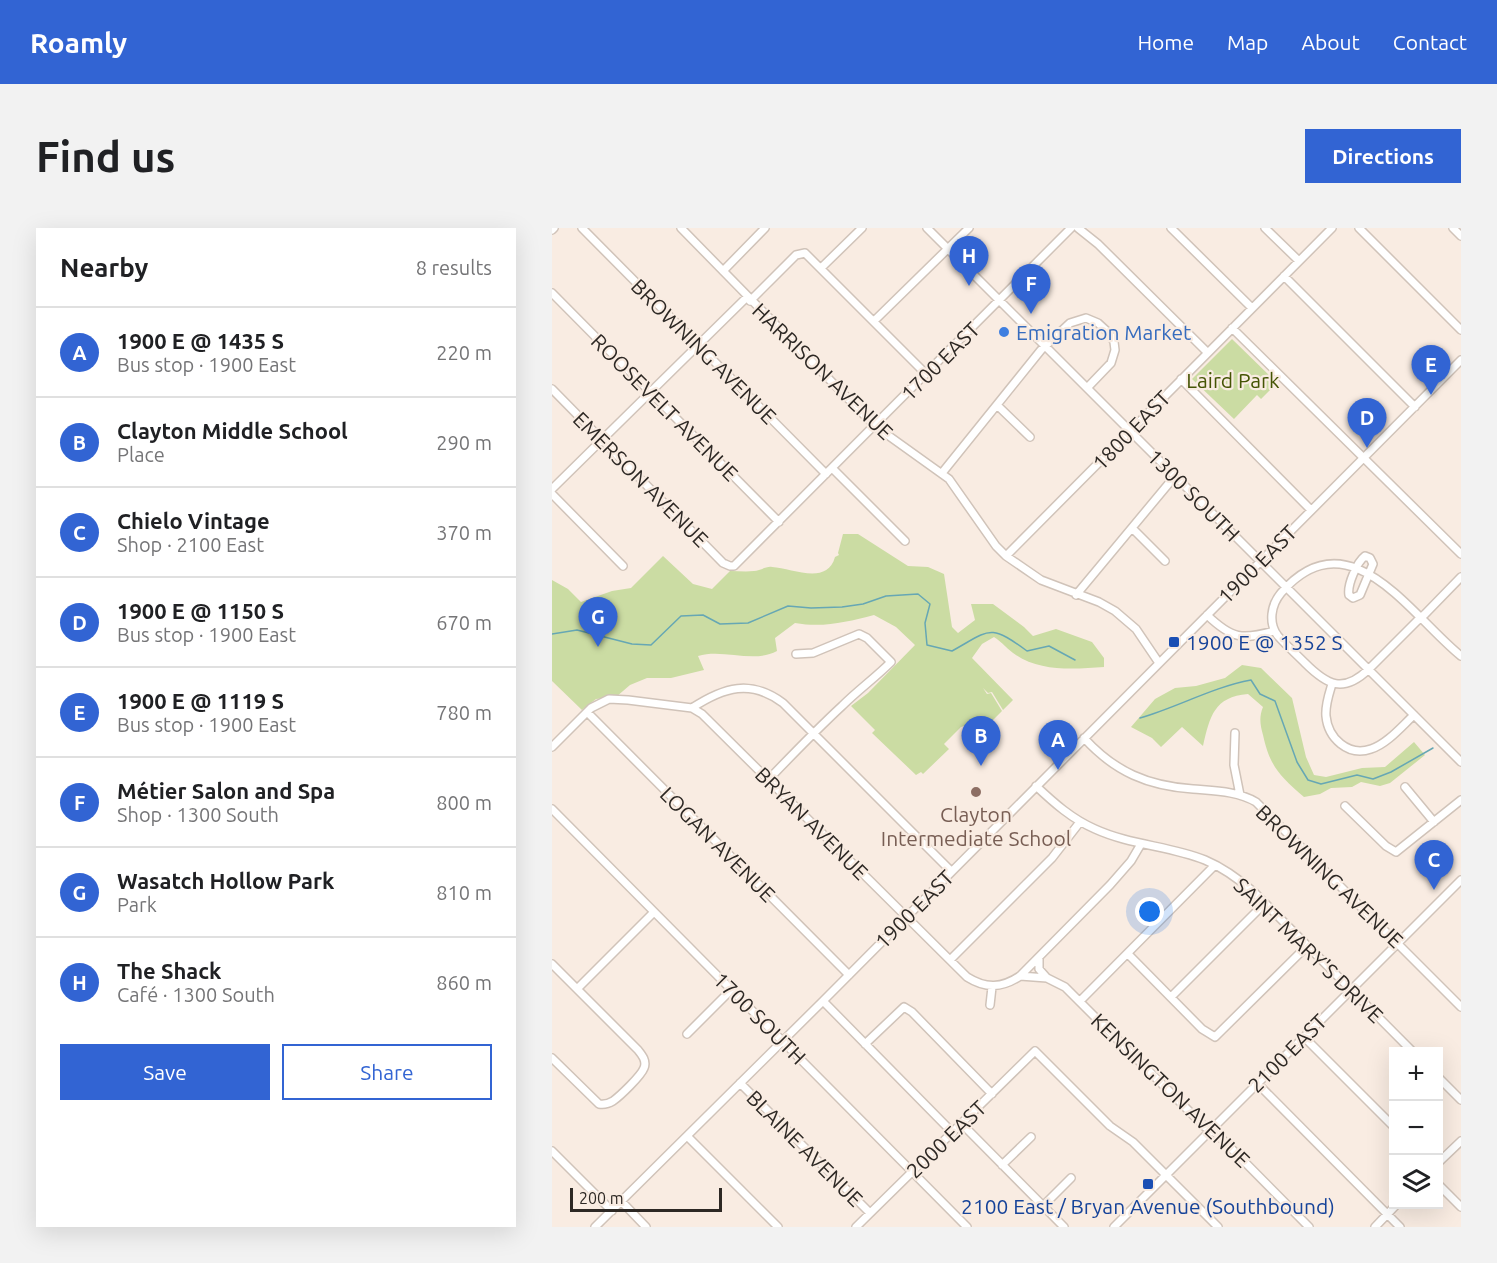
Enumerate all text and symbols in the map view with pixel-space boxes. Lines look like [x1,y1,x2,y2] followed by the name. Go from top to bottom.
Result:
[30,27,127,58] text: Roamly
[1137,30,1194,54] text: Home
[1227,30,1268,54] text: Map
[1301,30,1360,54] text: About
[1393,30,1467,54] text: Contact
[1305,129,1461,183] button: Directions
[36,133,175,180] text: Find us
[950,236,988,286] pin: H
[60,253,148,282] text: Nearby
[416,256,492,279] text: 8 results
[1012,264,1050,314] pin: F
[627,274,781,428] street label: BROWNING AVENUE
[748,298,898,444] street label: HARRISON AVENUE
[896,317,984,405] street label: 1700 EAST
[1016,320,1191,344] place label: Emigration Market
[997,325,1011,339] marker: Emigration Market
[117,328,284,353] text: 1900 E @ 1435 S
[587,329,743,485] street label: ROOSEVELT AVENUE
[72,341,87,364] text: A
[436,341,492,364] text: 220 m
[1412,346,1450,395] pin: E
[117,353,296,376] text: Bus stop · 1900 East
[1186,368,1280,392] park label: Laird Park
[1087,385,1175,475] street label: 1800 EAST
[1348,398,1386,448] pin: D
[569,407,713,551] street label: EMERSON AVENUE
[117,418,348,443] text: Clayton Middle School
[73,431,86,454] text: B
[436,431,492,454] text: 290 m
[117,443,165,466] text: Place
[1143,444,1245,546] street label: 1300 SOUTH
[117,508,270,533] text: Chielo Vintage
[1213,520,1301,608] street label: 1900 EAST
[73,521,86,544] text: C
[436,521,492,544] text: 370 m
[117,533,264,556] text: Shop · 2100 East
[117,598,284,623] text: 1900 E @ 1150 S
[578,598,618,647] pin: G
[72,611,87,634] text: D
[436,611,492,634] text: 670 m
[117,623,296,646] text: Bus stop · 1900 East
[1186,630,1343,654] place label: 1900 E @ 1352 S
[1167,635,1181,649] marker: 1900 E @ 1352 S
[117,688,284,713] text: 1900 E @ 1119 S
[74,701,85,724] text: E
[436,701,492,724] text: 780 m
[117,713,296,736] text: Bus stop · 1900 East
[962,716,1000,766] pin: B
[1038,720,1078,770] pin: A
[751,762,873,884] street label: BRYAN AVENUE
[117,778,335,803] text: Métier Salon and Spa
[656,782,780,906] street label: LOGAN AVENUE
[969,785,983,799] marker: Clayton Intermediate School
[74,791,85,814] text: F
[436,791,492,814] text: 800 m
[1252,800,1408,952] street label: BROWNING AVENUE
[881,802,1071,850] place label: Clayton Intermediate School
[117,803,279,826] text: Shop · 1300 South
[1414,840,1454,890] pin: C
[870,865,958,953] street label: 1900 EAST
[117,868,334,893] text: Wasatch Hollow Park
[1230,873,1388,1027] street label: SAINT MARY'S DRIVE
[73,881,86,904] text: G
[436,881,492,904] text: 810 m
[117,893,157,916] text: Park
[1135,897,1164,926] your location
[117,958,221,983] text: The Shack
[709,967,811,1069] street label: 1700 SOUTH
[72,971,87,994] text: H
[436,971,492,994] text: 860 m
[117,983,275,1006] text: Café · 1300 South
[1087,1008,1255,1172] street label: KENSINGTON AVENUE
[1243,1009,1331,1097] street label: 2100 EAST
[60,1044,270,1100] button: Save
[282,1044,492,1100] button: Share
[1389,1047,1443,1209] map controls
[1389,1047,1443,1101] button: +
[742,1085,868,1211] street label: BLAINE AVENUE
[901,1095,991,1183] street label: 2000 EAST
[1389,1101,1443,1155] button: −
[1389,1155,1443,1209] button: layers
[1141,1177,1155,1191] marker: 2100 East / Bryan Avenue (Southbound)
[570,1185,722,1212] scale bar
[579,1189,624,1207] text: 200 m
[961,1194,1335,1218] place label: 2100 East / Bryan Avenue (Southbound)

